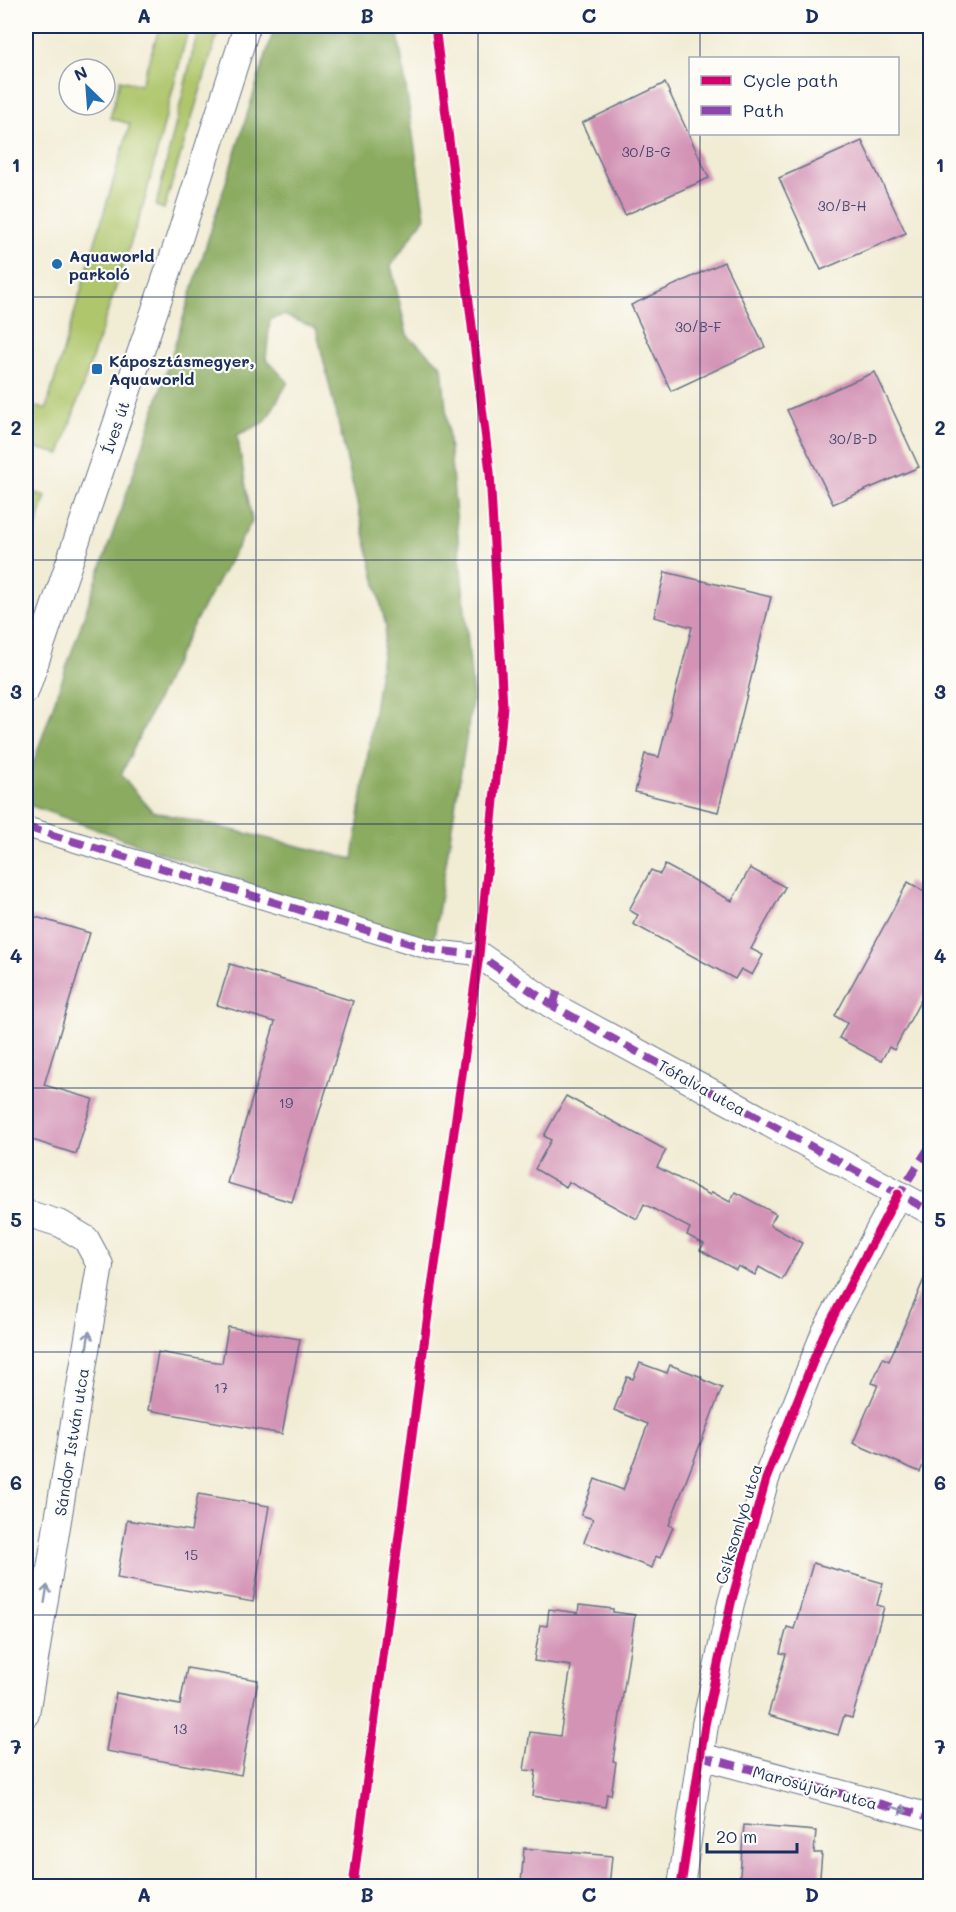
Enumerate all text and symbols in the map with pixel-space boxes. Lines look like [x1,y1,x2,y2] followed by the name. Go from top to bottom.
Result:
[137,2,151,28] text: A
[360,2,374,28] text: B
[582,2,597,28] text: C
[805,2,819,28] text: D
[57,57,117,117] north arrow
[689,57,899,135] legend
[71,61,90,85] text: N
[743,68,838,92] text: Cycle path
[743,98,783,122] text: Path
[621,142,671,161] house number: 30/B-G
[12,151,20,177] text: 1
[936,151,944,177] text: 1
[818,196,866,215] house number: 30/B-H
[69,245,154,284] place label: Aquaworld parkoló
[50,257,64,271] marker: Aquaworld parkoló
[675,317,721,336] house number: 30/B-F
[109,350,255,389] place label: Káposztásmegyer, Aquaworld
[90,362,104,376] marker: Káposztásmegyer, Aquaworld
[96,398,134,456] street label: Íves út
[10,414,22,440] text: 2
[934,414,946,440] text: 2
[829,429,877,448] house number: 30/B-D
[10,678,22,704] text: 3
[934,678,946,704] text: 3
[10,942,23,968] text: 4
[934,942,947,968] text: 4
[654,1054,750,1120] street label: Tófalva utca
[279,1093,293,1112] house number: 19
[10,1206,22,1232] text: 5
[934,1206,946,1232] text: 5
[83,1331,94,1350] one-way arrow
[49,1367,93,1517] street label: Sándor István utca
[214,1378,228,1397] house number: 17
[710,1461,766,1587] street label: Csíksomlyó utca
[10,1469,22,1495] text: 6
[934,1469,946,1495] text: 6
[184,1545,198,1564] house number: 15
[40,1585,51,1605] one-way arrow
[173,1719,187,1738] house number: 13
[10,1733,22,1759] text: 7
[934,1733,946,1759] text: 7
[750,1760,880,1814] street label: Marosújvár utca
[889,1803,908,1815] one-way arrow
[707,1816,797,1854] scale bar
[716,1824,757,1848] text: 20 m
[137,1881,151,1907] text: A
[360,1881,374,1907] text: B
[582,1881,597,1907] text: C
[805,1881,819,1907] text: D

